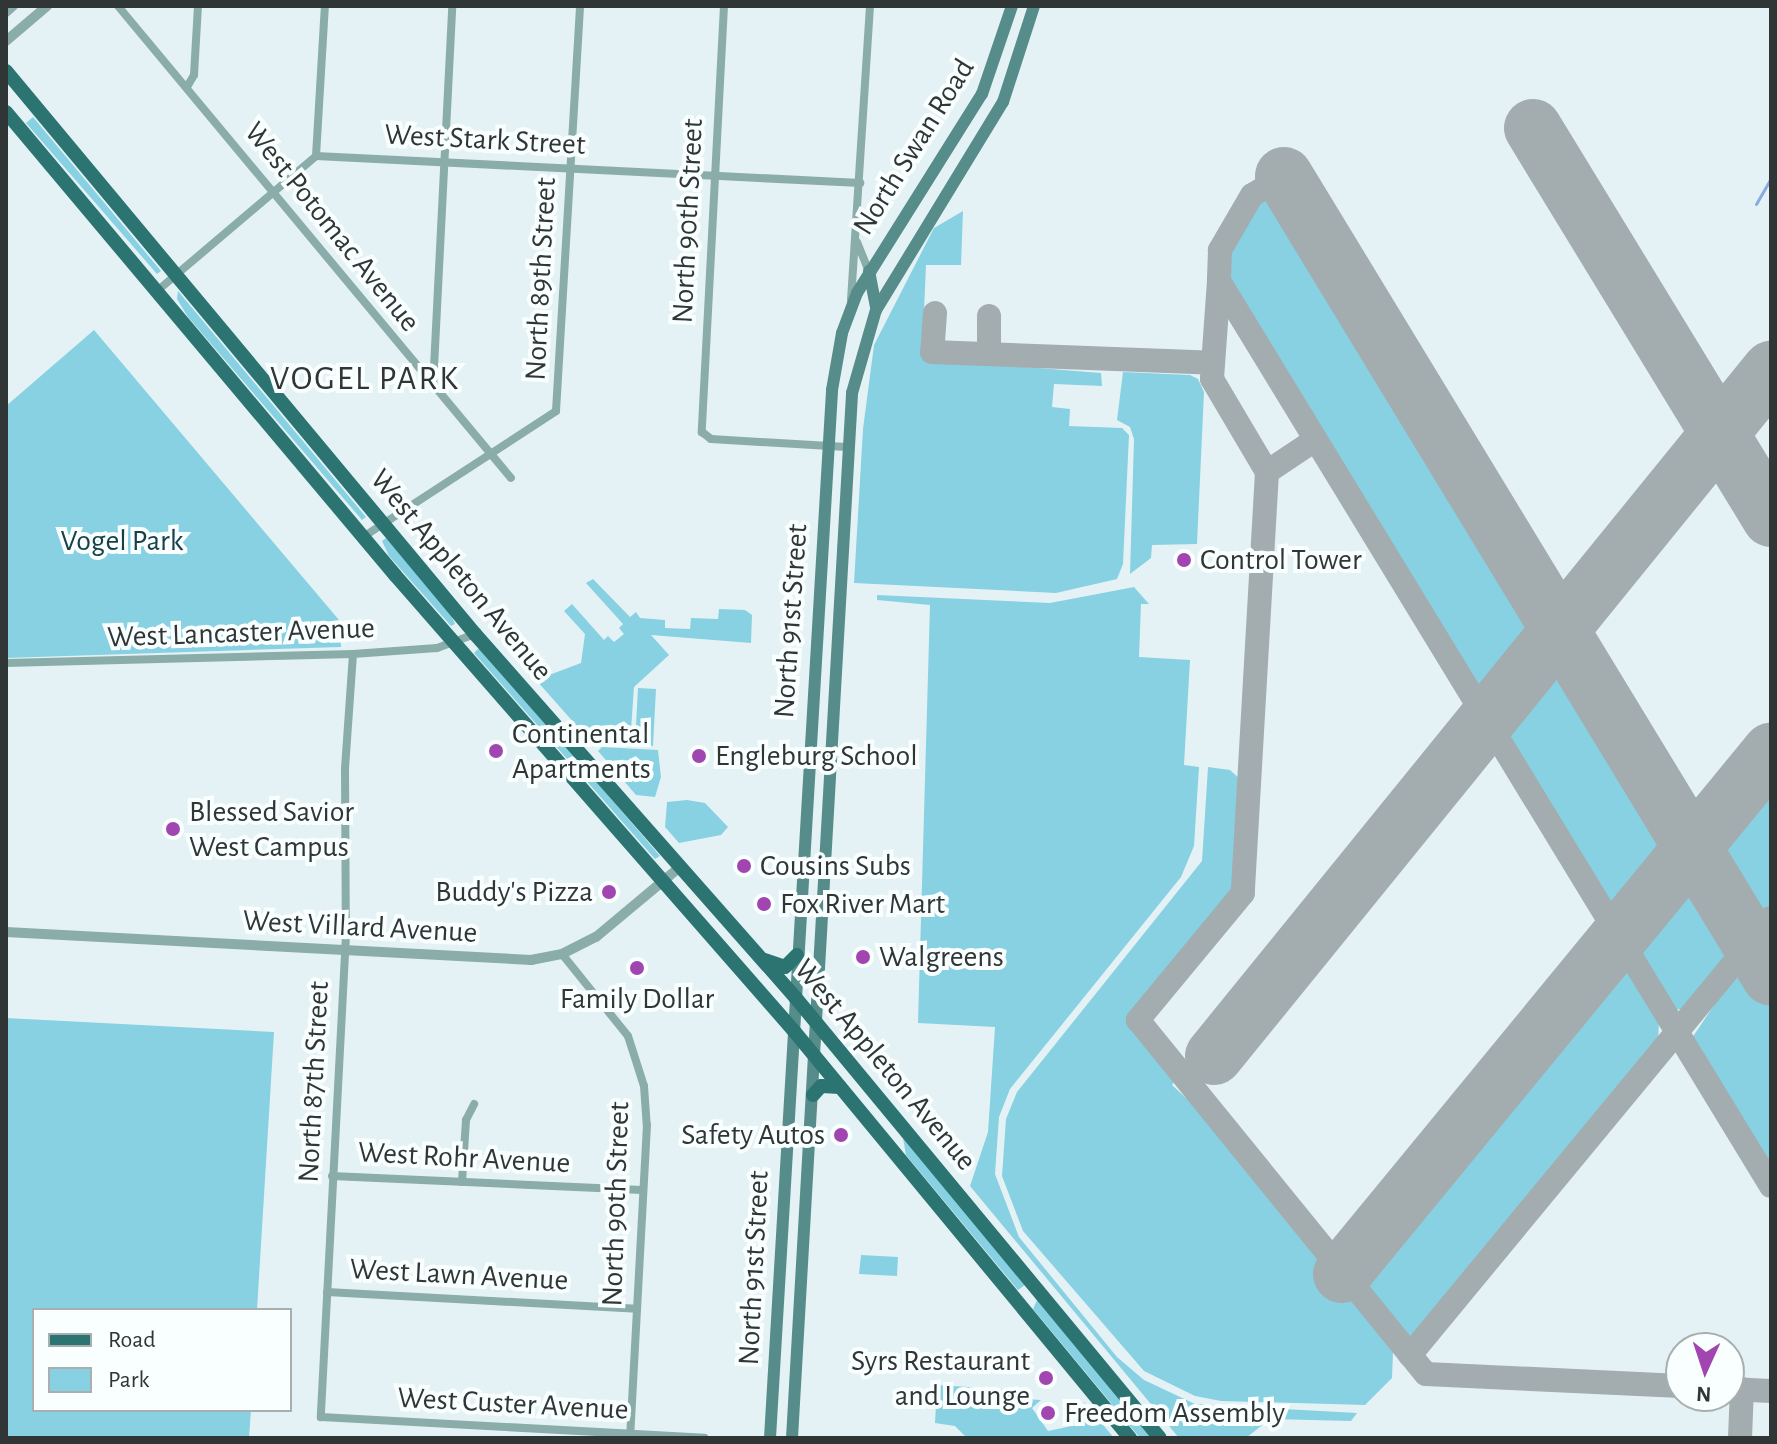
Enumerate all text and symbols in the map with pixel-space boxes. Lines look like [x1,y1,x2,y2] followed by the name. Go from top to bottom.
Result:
[845,52,983,242] street label: North Swan Road
[236,115,428,339] street label: West Potomac Avenue
[384,117,586,163] street label: West Stark Street
[665,118,711,324] street label: North 90th Street
[518,177,564,381] street label: North 89th Street
[270,360,460,400] district label: VOGEL PARK
[362,462,560,688] street label: West Appleton Avenue
[61,523,183,559] park label: Vogel Park
[766,523,816,719] street label: North 91st Street
[1200,542,1362,578] place label: Control Tower
[1175,551,1193,569] marker: Control Tower
[107,610,375,656] street label: West Lancaster Avenue
[512,716,651,786] place label: Continental Apartments
[715,738,918,774] place label: Engleburg School
[487,742,505,760] marker: Continental Apartments
[690,747,708,765] marker: Engleburg School
[189,794,354,864] place label: Blessed Savior West Campus
[164,820,182,838] marker: Blessed Savior West Campus
[760,848,911,884] place label: Cousins Subs
[735,857,753,875] marker: Cousins Subs
[435,874,593,910] place label: Buddy's Pizza
[600,883,618,901] marker: Buddy's Pizza
[780,886,945,922] place label: Fox River Mart
[755,895,773,913] marker: Fox River Mart
[242,903,478,951] street label: West Villard Avenue
[879,939,1004,975] place label: Walgreens
[854,948,872,966] marker: Walgreens
[786,952,984,1178] street label: West Appleton Avenue
[628,959,646,977] marker: Family Dollar
[291,980,337,1184] street label: North 87th Street
[560,981,714,1017] place label: Family Dollar
[594,1101,638,1307] street label: North 90th Street
[681,1117,825,1153] place label: Safety Autos
[832,1126,850,1144] marker: Safety Autos
[357,1134,571,1182] street label: West Rohr Avenue
[731,1170,777,1366] street label: North 91st Street
[349,1251,569,1299] street label: West Lawn Avenue
[32,1308,292,1412] legend
[108,1328,156,1352] text: Road
[1665,1332,1745,1412] north arrow
[851,1343,1030,1414] place label: Syrs Restaurant and Lounge
[108,1368,149,1392] text: Park
[1037,1369,1055,1387] marker: Syrs Restaurant and Lounge
[396,1380,630,1428] street label: West Custer Avenue
[1696,1383,1712,1405] text: N
[1064,1395,1285,1431] place label: Freedom Assembly
[1039,1404,1057,1422] marker: Freedom Assembly

